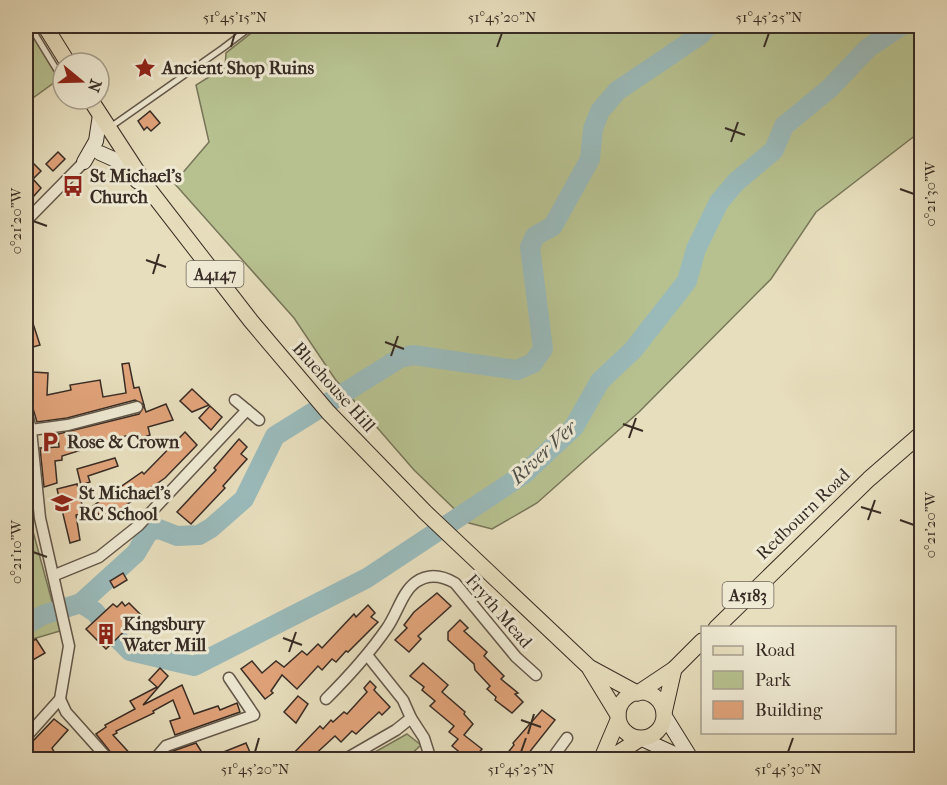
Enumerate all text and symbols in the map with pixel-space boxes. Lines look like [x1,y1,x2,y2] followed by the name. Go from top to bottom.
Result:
[203,8,268,26] text: 51°45'15"N
[468,8,537,26] text: 51°45'20"N
[736,8,803,26] text: 51°45'25"N
[51,51,111,111] north arrow
[133,56,157,80] place icon: Ancient Shop Ruins
[161,58,314,79] place label: Ancient Shop Ruins
[83,77,106,95] text: N
[921,160,939,227] text: 0°21'30"W
[90,166,182,208] place label: St Michael's Church
[61,174,85,198] bus stop icon: St Michael's Church
[7,186,25,254] text: 0°21'20"W
[186,261,244,287] road number: A4147
[288,338,379,437] street label: Bluehouse Hill
[504,415,583,490] water label: River Ver
[38,430,62,454] parking icon: Rose & Crown
[67,432,180,453] place label: Rose & Crown
[752,464,855,564] street label: Redbourn Road
[79,483,171,525] place label: St Michael's RC School
[921,490,939,558] text: 0°21'20"W
[50,491,74,515] school or university icon: St Michael's RC School
[7,519,25,584] text: 0°21'10"W
[461,570,536,653] street label: Fryth Mead
[722,582,774,608] road number: A5183
[122,614,207,656] place label: Kingsbury Water Mill
[94,622,118,646] building icon: Kingsbury Water Mill
[701,626,896,734] legend
[755,640,795,661] text: Road
[755,670,792,691] text: Park
[755,700,823,721] text: Building
[221,760,290,778] text: 51°45'20"N
[488,760,555,778] text: 51°45'25"N
[754,760,822,778] text: 51°45'30"N

